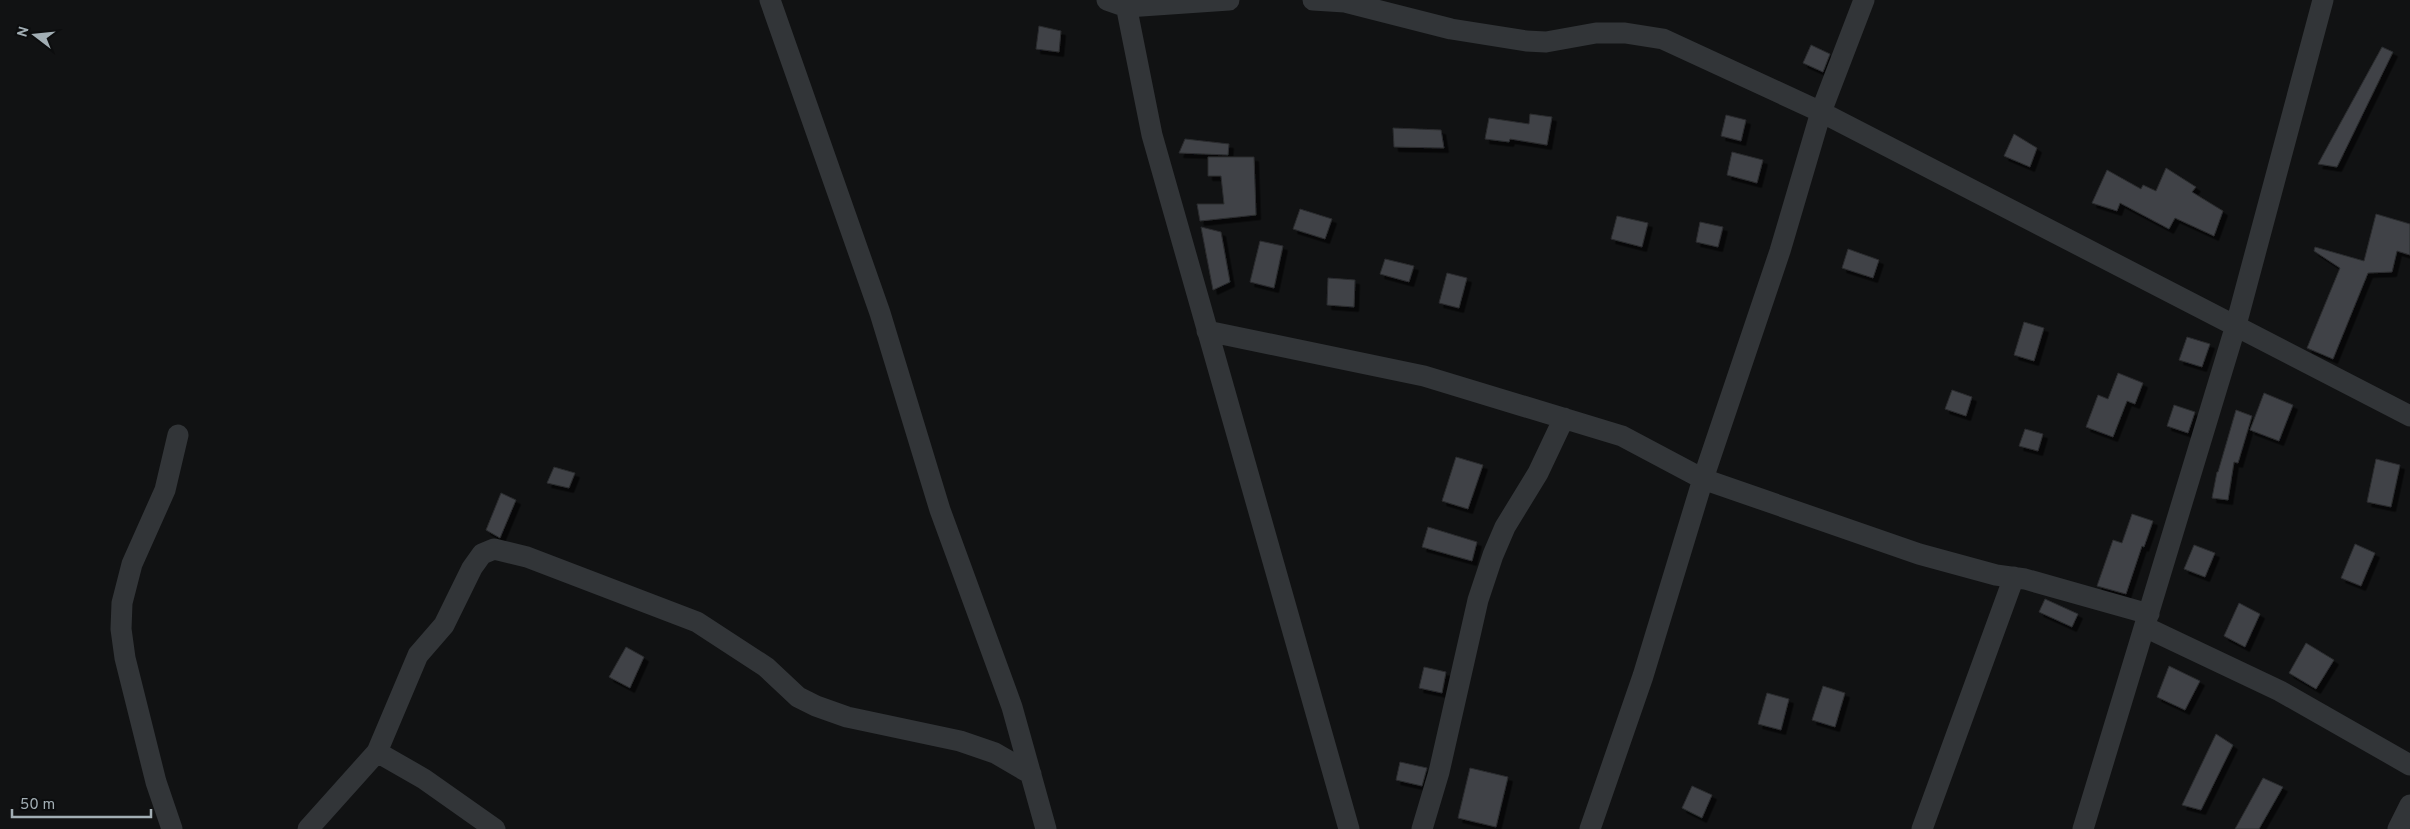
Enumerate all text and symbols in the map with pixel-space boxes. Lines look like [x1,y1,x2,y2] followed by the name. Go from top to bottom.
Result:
[10,10,60,60] north arrow
[14,25,34,39] text: N
[12,786,151,818] scale bar
[20,796,55,815] text: 50 m

